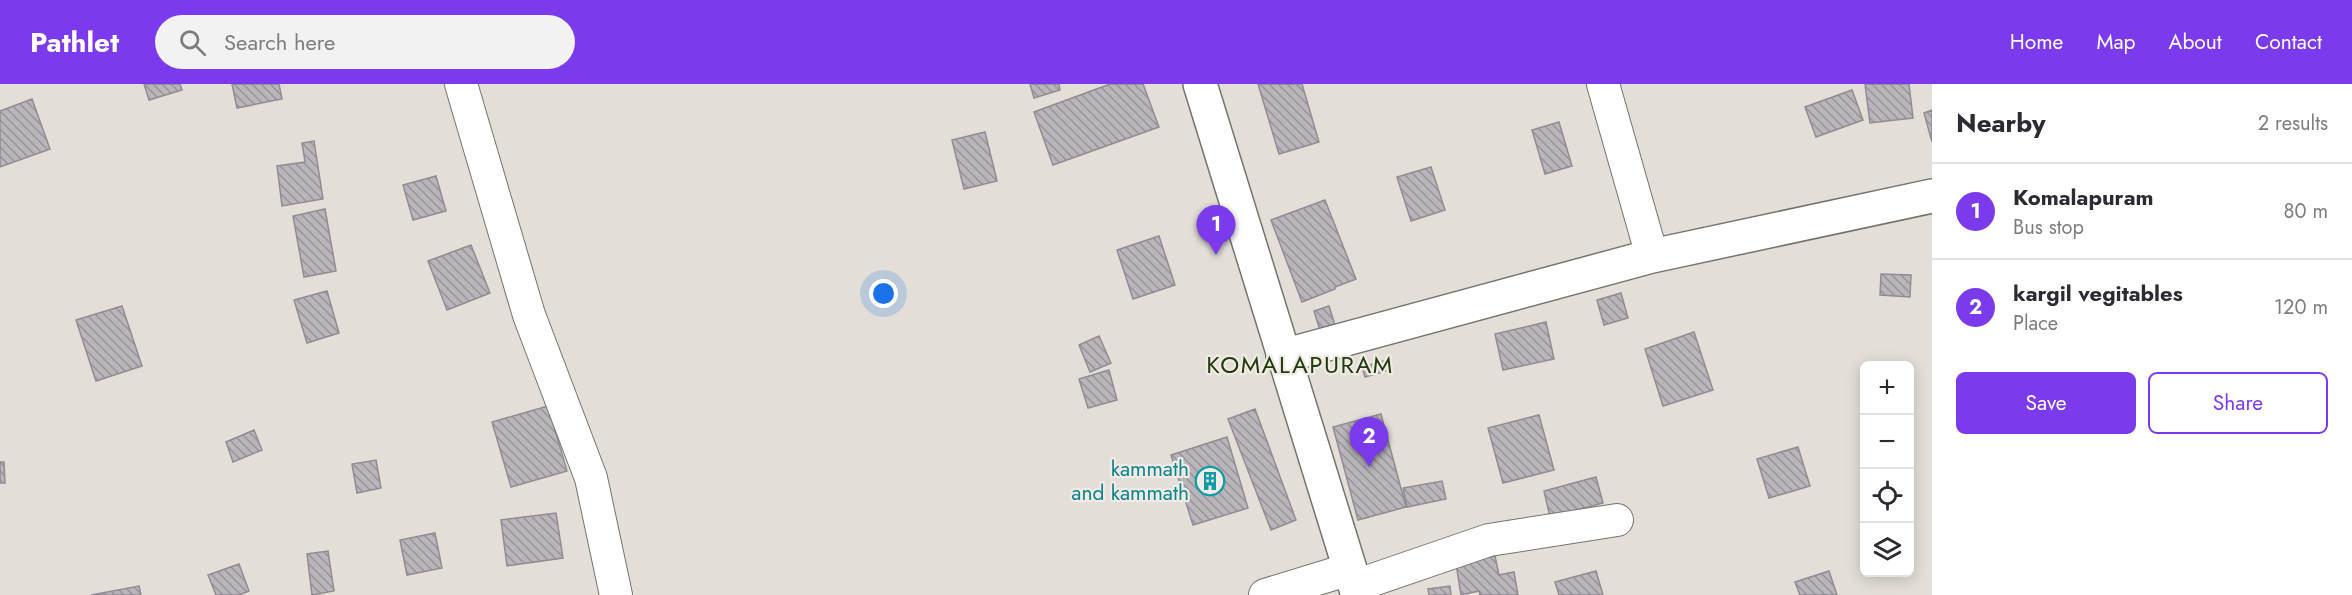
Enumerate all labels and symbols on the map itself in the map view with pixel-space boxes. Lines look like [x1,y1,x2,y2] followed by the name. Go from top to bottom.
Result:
[1196,206,1236,255] pin: 1
[869,279,898,308] your location
[1206,347,1394,382] district label: KOMALAPURAM
[1350,418,1388,467] pin: 2
[1071,454,1189,508] place label: kammath and kammath
[1194,465,1226,497] building icon: kammath and kammath

